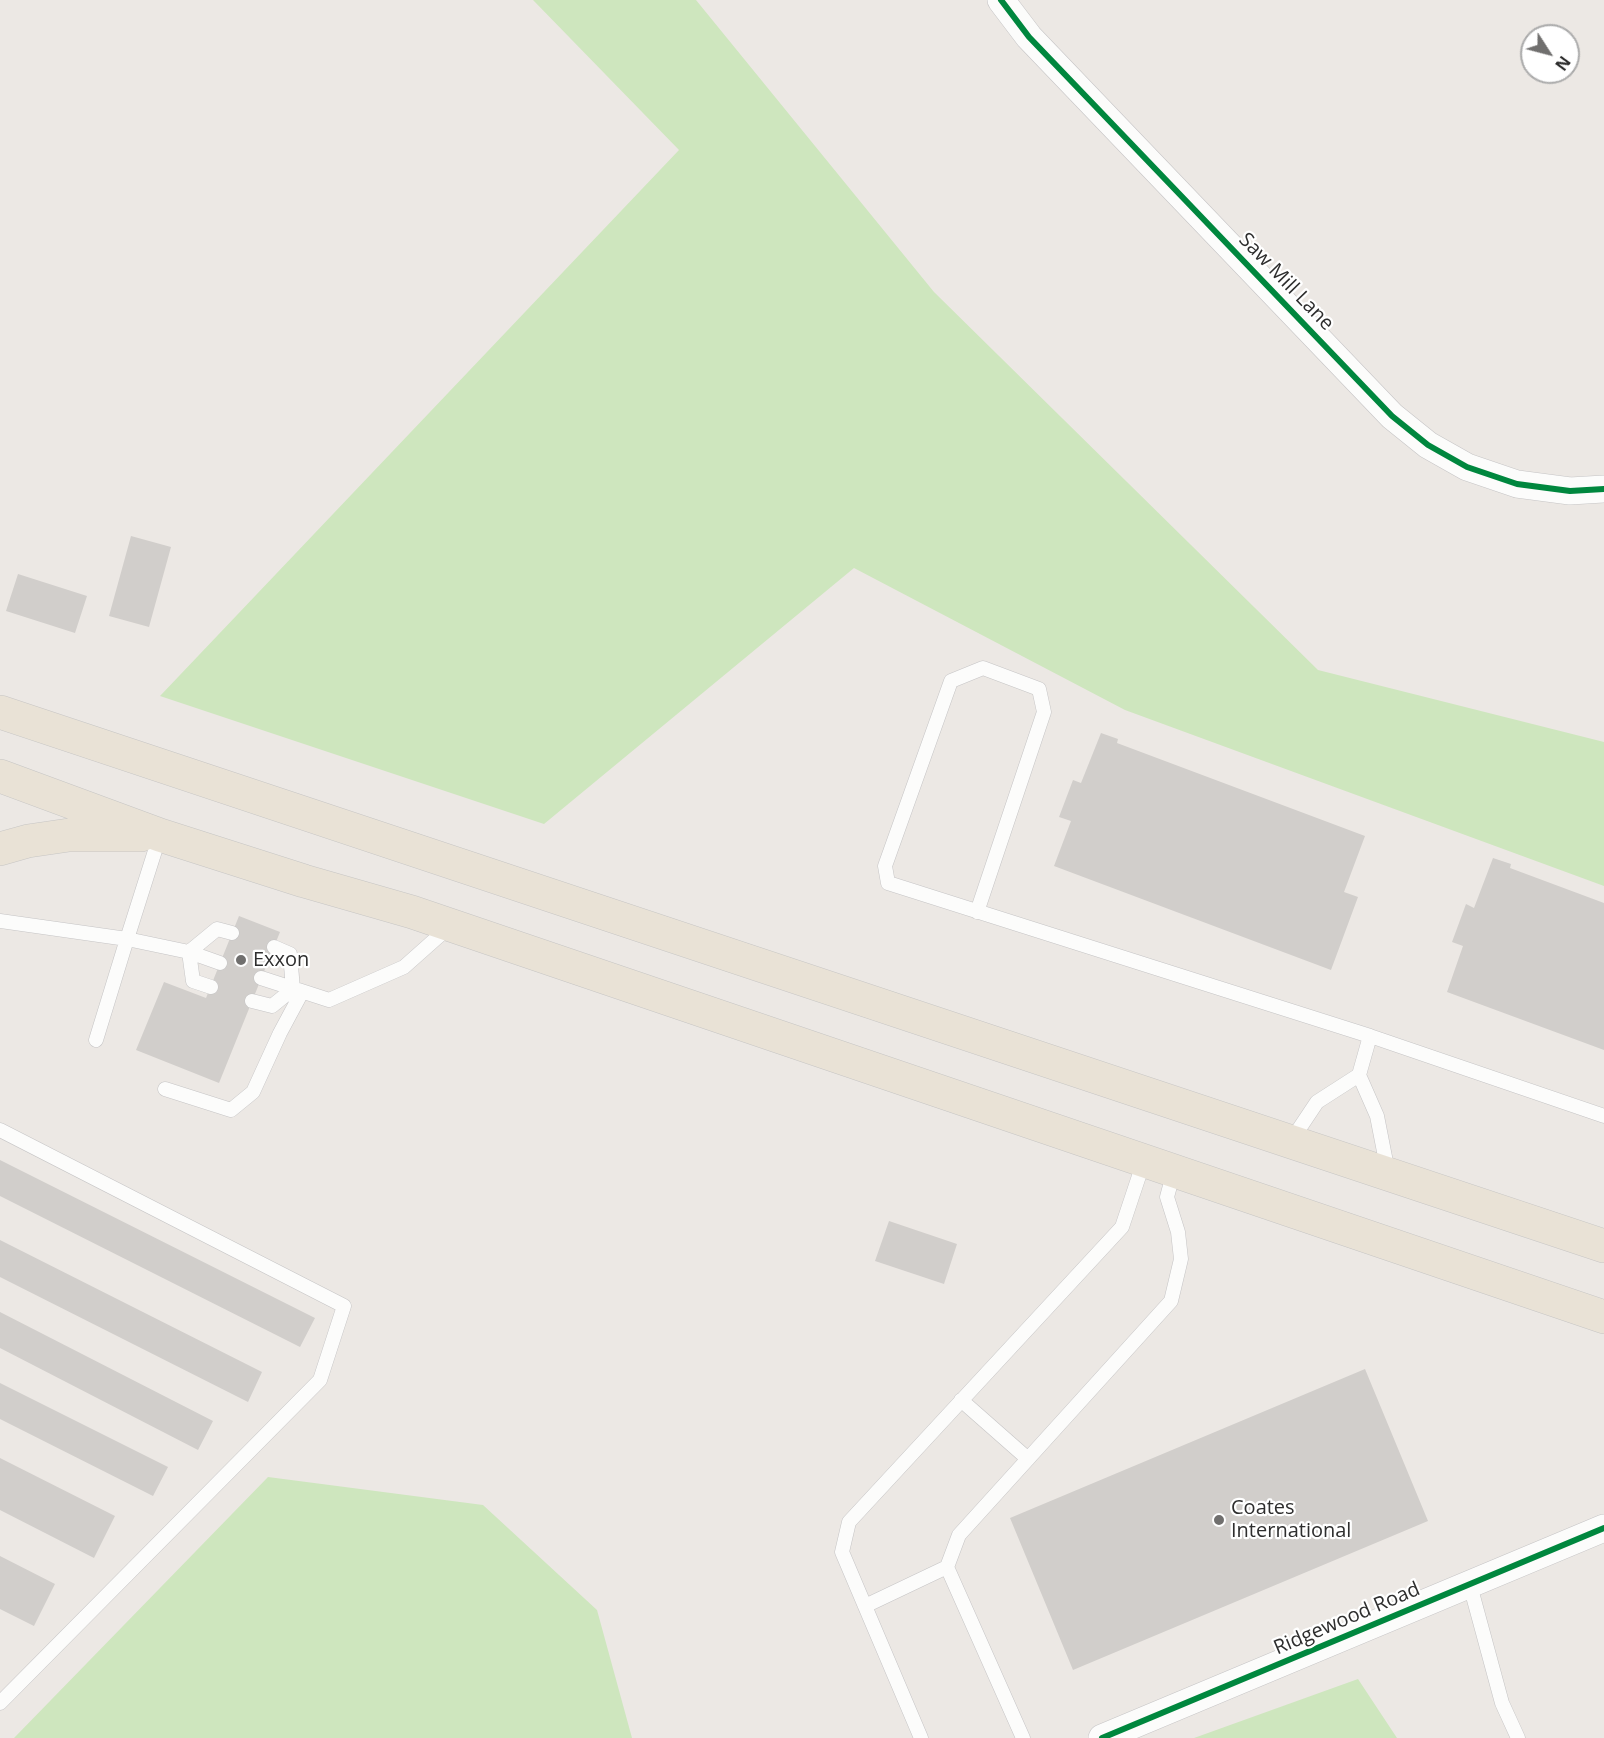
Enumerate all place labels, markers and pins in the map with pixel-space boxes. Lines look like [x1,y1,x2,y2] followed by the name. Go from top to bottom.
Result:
[253,948,309,972] place label: Exxon
[234,953,248,967] marker: Exxon
[1231,1496,1351,1543] place label: Coates International
[1212,1513,1226,1527] marker: Coates International

